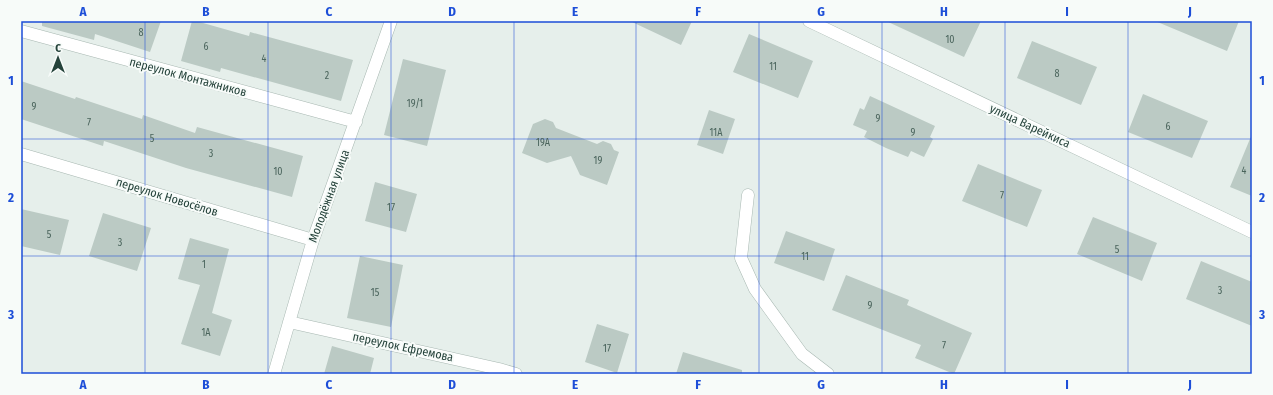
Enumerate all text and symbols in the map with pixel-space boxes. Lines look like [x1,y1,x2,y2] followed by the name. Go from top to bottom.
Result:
[78,4,87,19] text: A
[202,4,210,19] text: B
[326,4,333,19] text: C
[448,4,456,19] text: D
[572,4,578,19] text: E
[695,4,701,19] text: F
[817,4,825,19] text: G
[940,4,948,19] text: H
[1065,4,1069,19] text: I
[1187,4,1192,19] text: J
[139,27,144,39] house number: 8
[945,34,955,46] house number: 10
[38,38,78,78] north arrow
[204,41,209,53] house number: 6
[55,42,61,55] text: С
[262,53,267,65] house number: 4
[128,55,248,99] street label: переулок Монтажников
[769,61,777,73] house number: 11
[1055,68,1060,80] house number: 8
[325,70,330,82] house number: 2
[8,73,14,88] text: 1
[1259,73,1265,88] text: 1
[407,98,423,110] house number: 19/1
[32,101,37,113] house number: 9
[988,101,1073,151] street label: улица Варейкиса
[876,113,881,125] house number: 9
[87,117,91,129] house number: 7
[1166,121,1171,133] house number: 6
[710,127,723,139] house number: 11А
[911,127,916,139] house number: 9
[150,133,155,145] house number: 5
[536,137,551,149] house number: 19А
[209,148,214,160] house number: 3
[306,148,352,244] street label: Молодёжная улица
[594,155,603,167] house number: 19
[1242,165,1247,177] house number: 4
[273,166,283,178] house number: 10
[114,175,220,219] street label: переулок Новосёлов
[7,190,14,205] text: 2
[1000,190,1004,202] house number: 7
[1258,190,1265,205] text: 2
[387,202,395,214] house number: 17
[47,229,52,241] house number: 5
[118,237,123,249] house number: 3
[1115,244,1120,256] house number: 5
[801,251,809,263] house number: 11
[202,259,206,271] house number: 1
[1218,285,1223,297] house number: 3
[371,287,380,299] house number: 15
[868,300,873,312] house number: 9
[7,307,14,322] text: 3
[1258,307,1265,322] text: 3
[201,327,211,339] house number: 1А
[351,329,455,365] street label: переулок Ефремова
[942,340,946,352] house number: 7
[603,343,611,355] house number: 17
[78,377,87,392] text: A
[202,377,210,392] text: B
[326,377,333,392] text: C
[448,377,456,392] text: D
[572,377,578,392] text: E
[695,377,701,392] text: F
[817,377,825,392] text: G
[940,377,948,392] text: H
[1065,377,1069,392] text: I
[1187,377,1192,392] text: J

